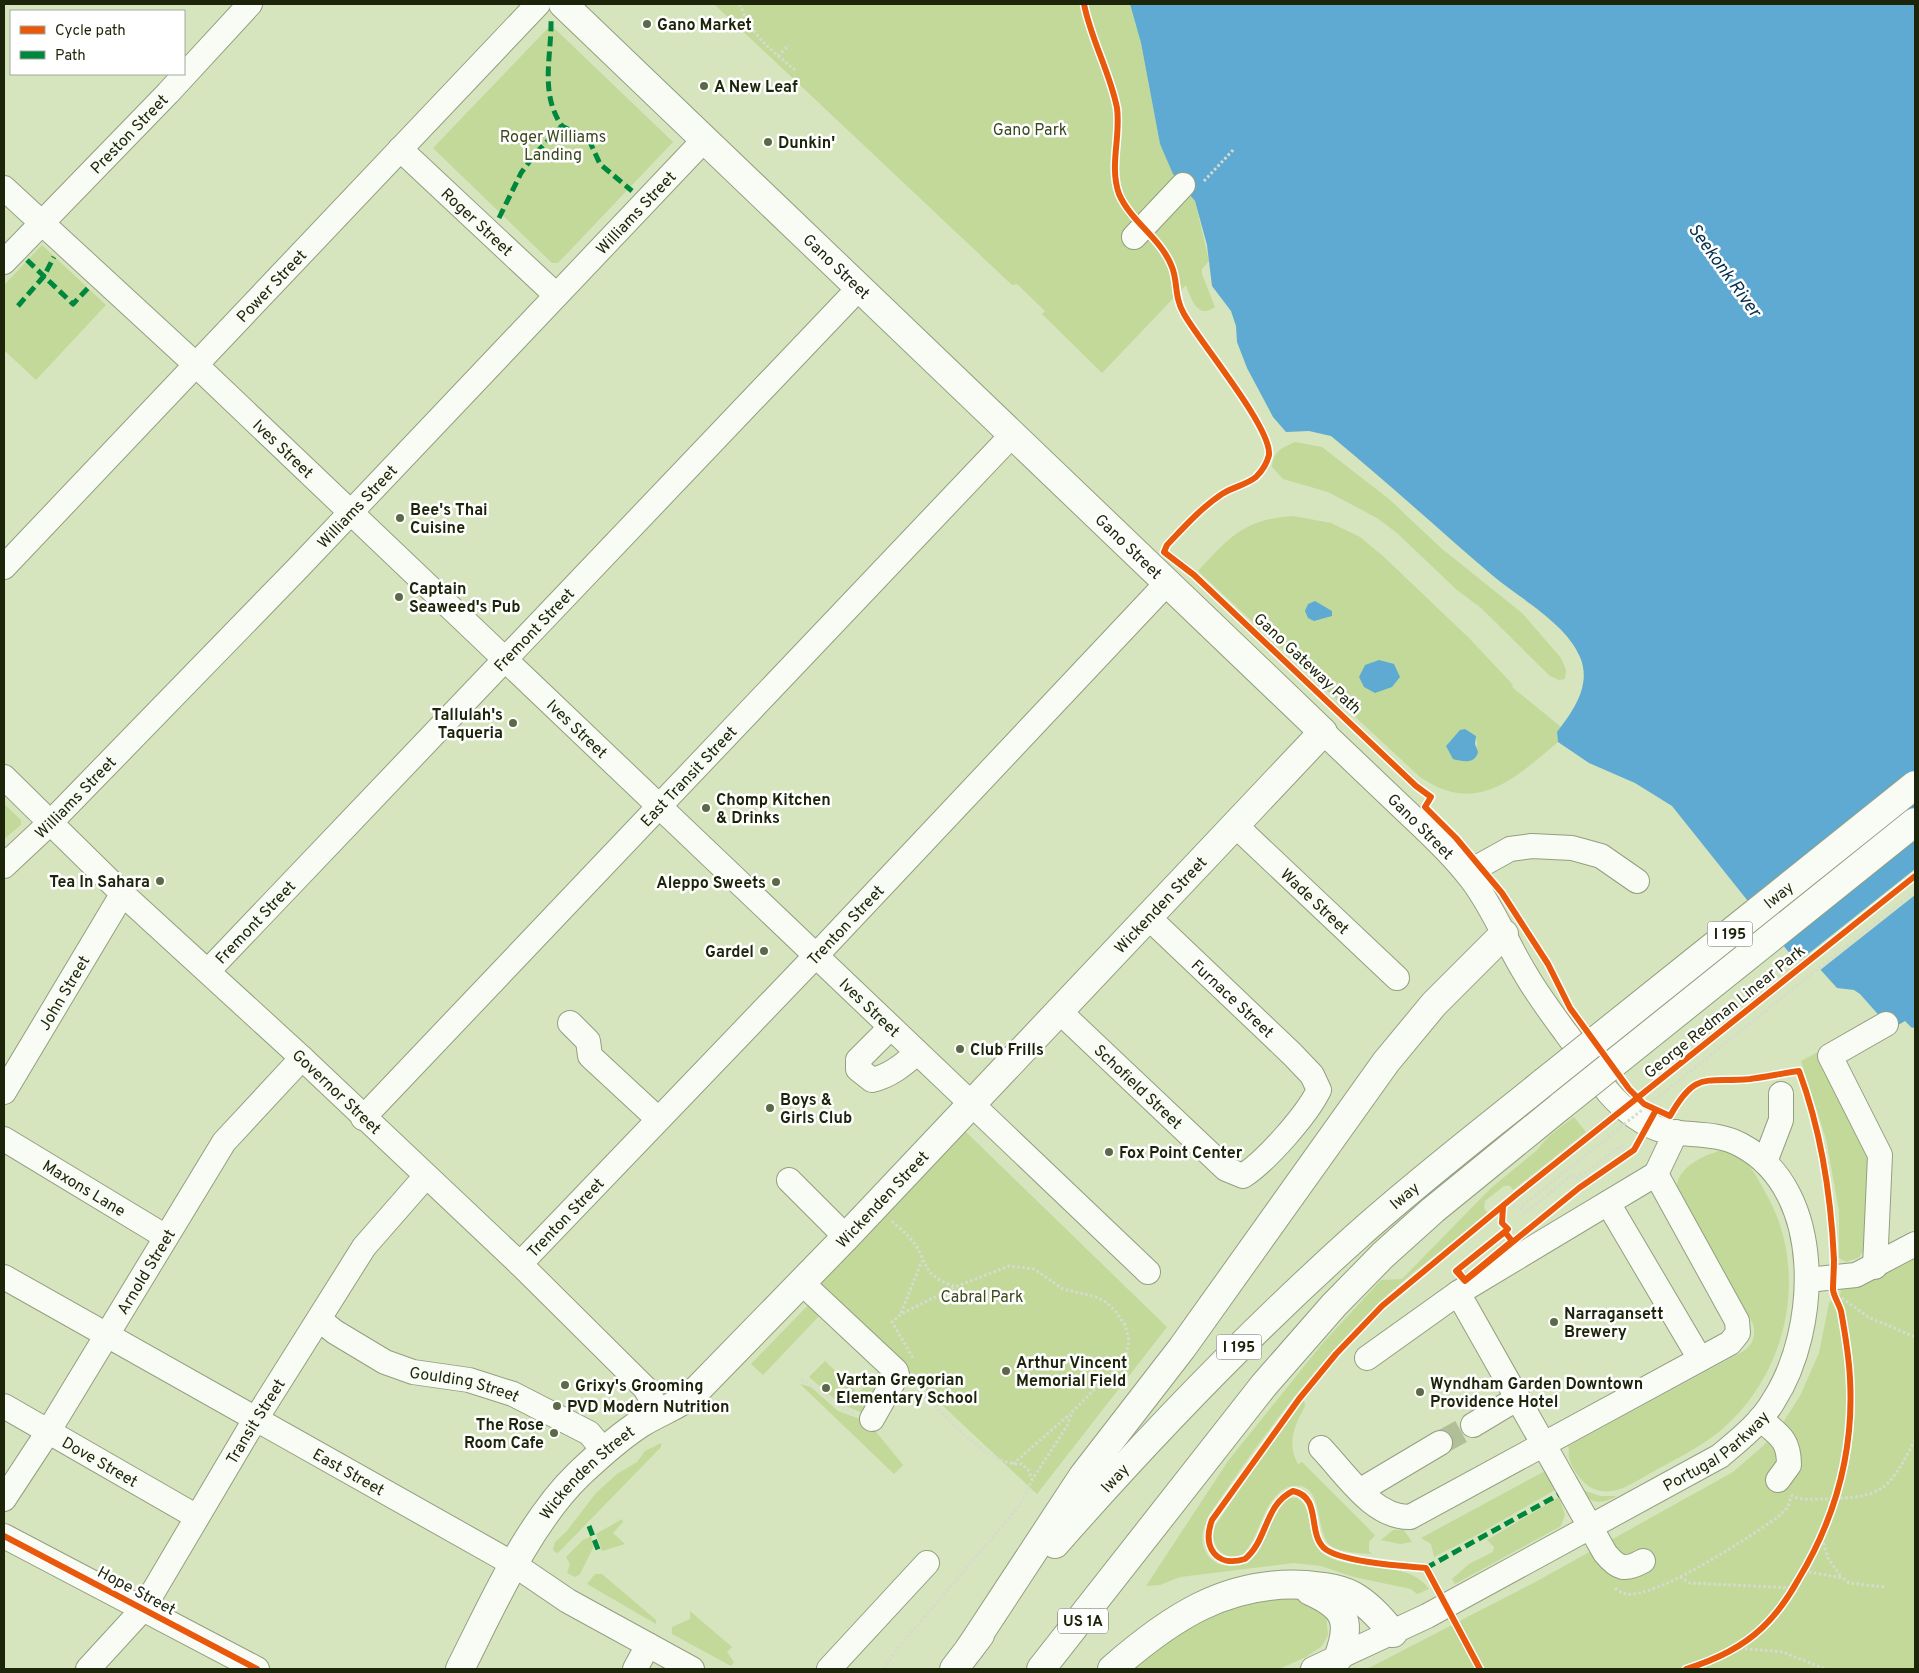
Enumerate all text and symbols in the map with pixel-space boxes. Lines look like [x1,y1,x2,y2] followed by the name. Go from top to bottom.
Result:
[10,10,185,75] legend
[657,16,752,36] place label: Gano Market
[641,18,653,30] marker: Gano Market
[55,22,126,41] text: Cycle path
[55,47,86,66] text: Path
[714,78,798,98] place label: A New Leaf
[698,80,710,92] marker: A New Leaf
[87,91,173,179] street label: Preston Street
[993,121,1067,141] park label: Gano Park
[500,128,606,166] park label: Roger Williams Landing
[778,134,835,154] place label: Dunkin'
[762,136,774,148] marker: Dunkin'
[593,168,681,260] street label: Williams Street
[436,184,516,261] street label: Roger Street
[1682,219,1767,324] water label: Seekonk River
[798,231,873,304] street label: Gano Street
[233,246,312,328] street label: Power Street
[248,416,317,483] street label: Ives Street
[314,462,402,553] street label: Williams Street
[410,501,488,539] place label: Bee's Thai Cuisine
[1090,511,1165,584] street label: Gano Street
[394,512,406,524] marker: Bee's Thai Cuisine
[409,580,520,618] place label: Captain Seaweed's Pub
[491,585,580,677] street label: Fremont Street
[393,591,405,603] marker: Captain Seaweed's Pub
[1249,610,1365,719] street label: Gano Gateway Path
[541,696,611,763] street label: Ives Street
[432,706,503,744] place label: Tallulah's Taqueria
[507,717,519,729] marker: Tallulah's Taqueria
[637,723,742,832] street label: East Transit Street
[32,753,121,844] street label: Williams Street
[1382,790,1457,865] street label: Gano Street
[716,791,831,829] place label: Chomp Kitchen & Drinks
[700,802,712,814] marker: Chomp Kitchen & Drinks
[1111,853,1212,959] street label: Wickenden Street
[1275,865,1353,940] street label: Wade Street
[49,873,150,893] place label: Tea In Sahara
[656,874,766,894] place label: Aleppo Sweets
[154,875,166,887] marker: Tea In Sahara
[770,876,782,888] marker: Aleppo Sweets
[212,877,301,969] street label: Fremont Street
[1760,878,1798,914] street label: Iway
[804,882,889,970] street label: Trenton Street
[1708,922,1752,946] road number: I 195
[1641,941,1810,1084] street label: George Redman Linear Park
[705,943,754,963] place label: Gardel
[758,945,770,957] marker: Gardel
[35,952,95,1035] street label: John Street
[1186,956,1277,1043] street label: Furnace Street
[834,975,903,1042] street label: Ives Street
[970,1041,1044,1061] place label: Club Frills
[1089,1041,1186,1134] street label: Schofield Street
[954,1043,966,1055] marker: Club Frills
[287,1046,384,1139] street label: Governor Street
[780,1091,852,1129] place label: Boys & Girls Club
[764,1102,776,1114] marker: Boys & Girls Club
[1119,1144,1243,1164] place label: Fox Point Center
[1103,1146,1115,1158] marker: Fox Point Center
[833,1148,934,1253] street label: Wickenden Street
[38,1157,129,1222] street label: Maxons Lane
[524,1174,609,1263] street label: Trenton Street
[1386,1178,1424,1215] street label: Iway
[114,1226,181,1319] street label: Arnold Street
[941,1288,1023,1308] park label: Cabral Park
[1564,1305,1663,1343] place label: Narragansett Brewery
[1548,1316,1560,1328] marker: Narragansett Brewery
[1216,1334,1262,1360] road number: I 195
[1016,1354,1127,1392] place label: Arthur Vincent Memorial Field
[408,1364,522,1408] street label: Goulding Street
[1000,1365,1012,1377] marker: Arthur Vincent Memorial Field
[836,1371,978,1409] place label: Vartan Gregorian Elementary School
[1430,1375,1643,1413] place label: Wyndham Garden Downtown Providence Hotel
[223,1376,291,1469] street label: Transit Street
[575,1377,703,1397] place label: Grixy's Grooming
[559,1379,571,1391] marker: Grixy's Grooming
[820,1382,832,1394] marker: Vartan Gregorian Elementary School
[1414,1386,1426,1398] marker: Wyndham Garden Downtown Providence Hotel
[567,1398,730,1418] place label: PVD Modern Nutrition
[551,1400,563,1412] marker: PVD Modern Nutrition
[1660,1408,1775,1497] street label: Portugal Parkway
[464,1416,544,1454] place label: The Rose Room Cafe
[536,1422,639,1524] street label: Wickenden Street
[548,1427,560,1439] marker: The Rose Room Cafe
[58,1433,141,1493] street label: Dove Street
[309,1445,387,1501] street label: East Street
[1097,1460,1134,1498] street label: Iway
[93,1563,179,1621] street label: Hope Street
[1058,1608,1108,1634] road number: US 1A

